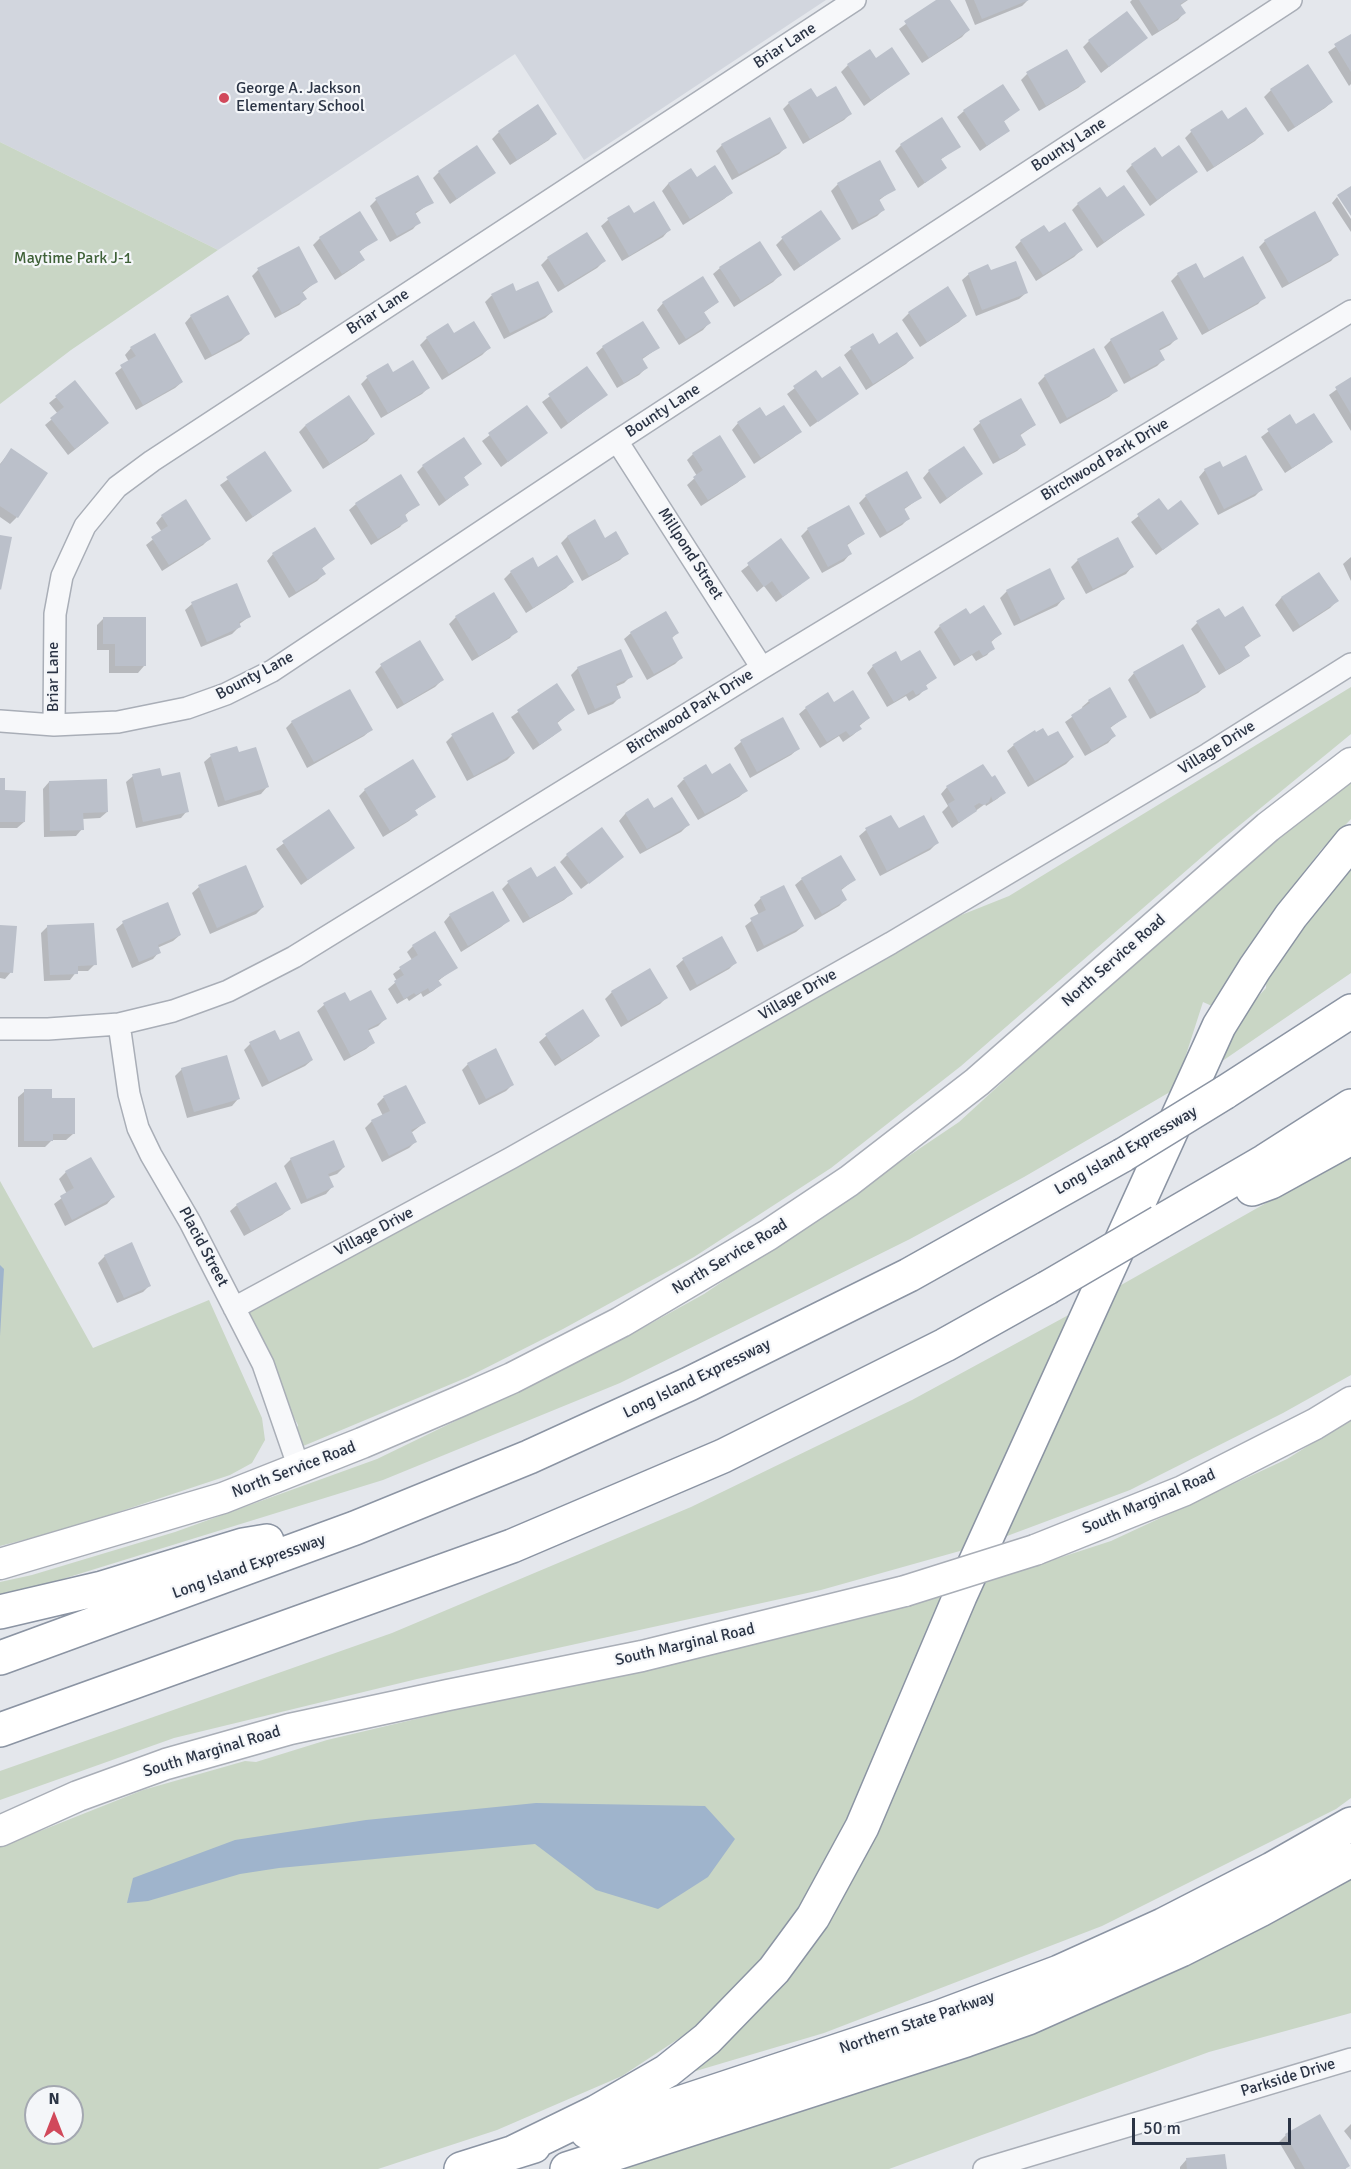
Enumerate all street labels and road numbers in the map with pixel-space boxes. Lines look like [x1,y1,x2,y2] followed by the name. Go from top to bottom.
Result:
[750,19,820,73] street label: Briar Lane
[1028,114,1110,176] street label: Bounty Lane
[343,285,413,339] street label: Briar Lane
[622,380,704,442] street label: Bounty Lane
[1038,414,1172,506] street label: Birchwood Park Drive
[653,504,727,604] street label: Millpond Street
[44,642,64,712] street label: Briar Lane
[213,648,297,704] street label: Bounty Lane
[623,665,757,759] street label: Birchwood Park Drive
[1175,717,1259,779] street label: Village Drive
[1058,911,1170,1011] street label: North Service Road
[756,965,840,1025] street label: Village Drive
[1051,1102,1201,1200] street label: Long Island Expressway
[331,1203,417,1261] street label: Village Drive
[174,1204,232,1290] street label: Placid Street
[669,1215,791,1299] street label: North Service Road
[620,1335,774,1423] street label: Long Island Expressway
[229,1438,359,1502] street label: North Service Road
[1080,1465,1218,1539] street label: South Marginal Road
[170,1530,328,1604] street label: Long Island Expressway
[613,1620,757,1670] street label: South Marginal Road
[141,1722,283,1782] street label: South Marginal Road
[837,1987,997,2059] street label: Northern State Parkway
[1238,2055,1338,2101] street label: Parkside Drive

